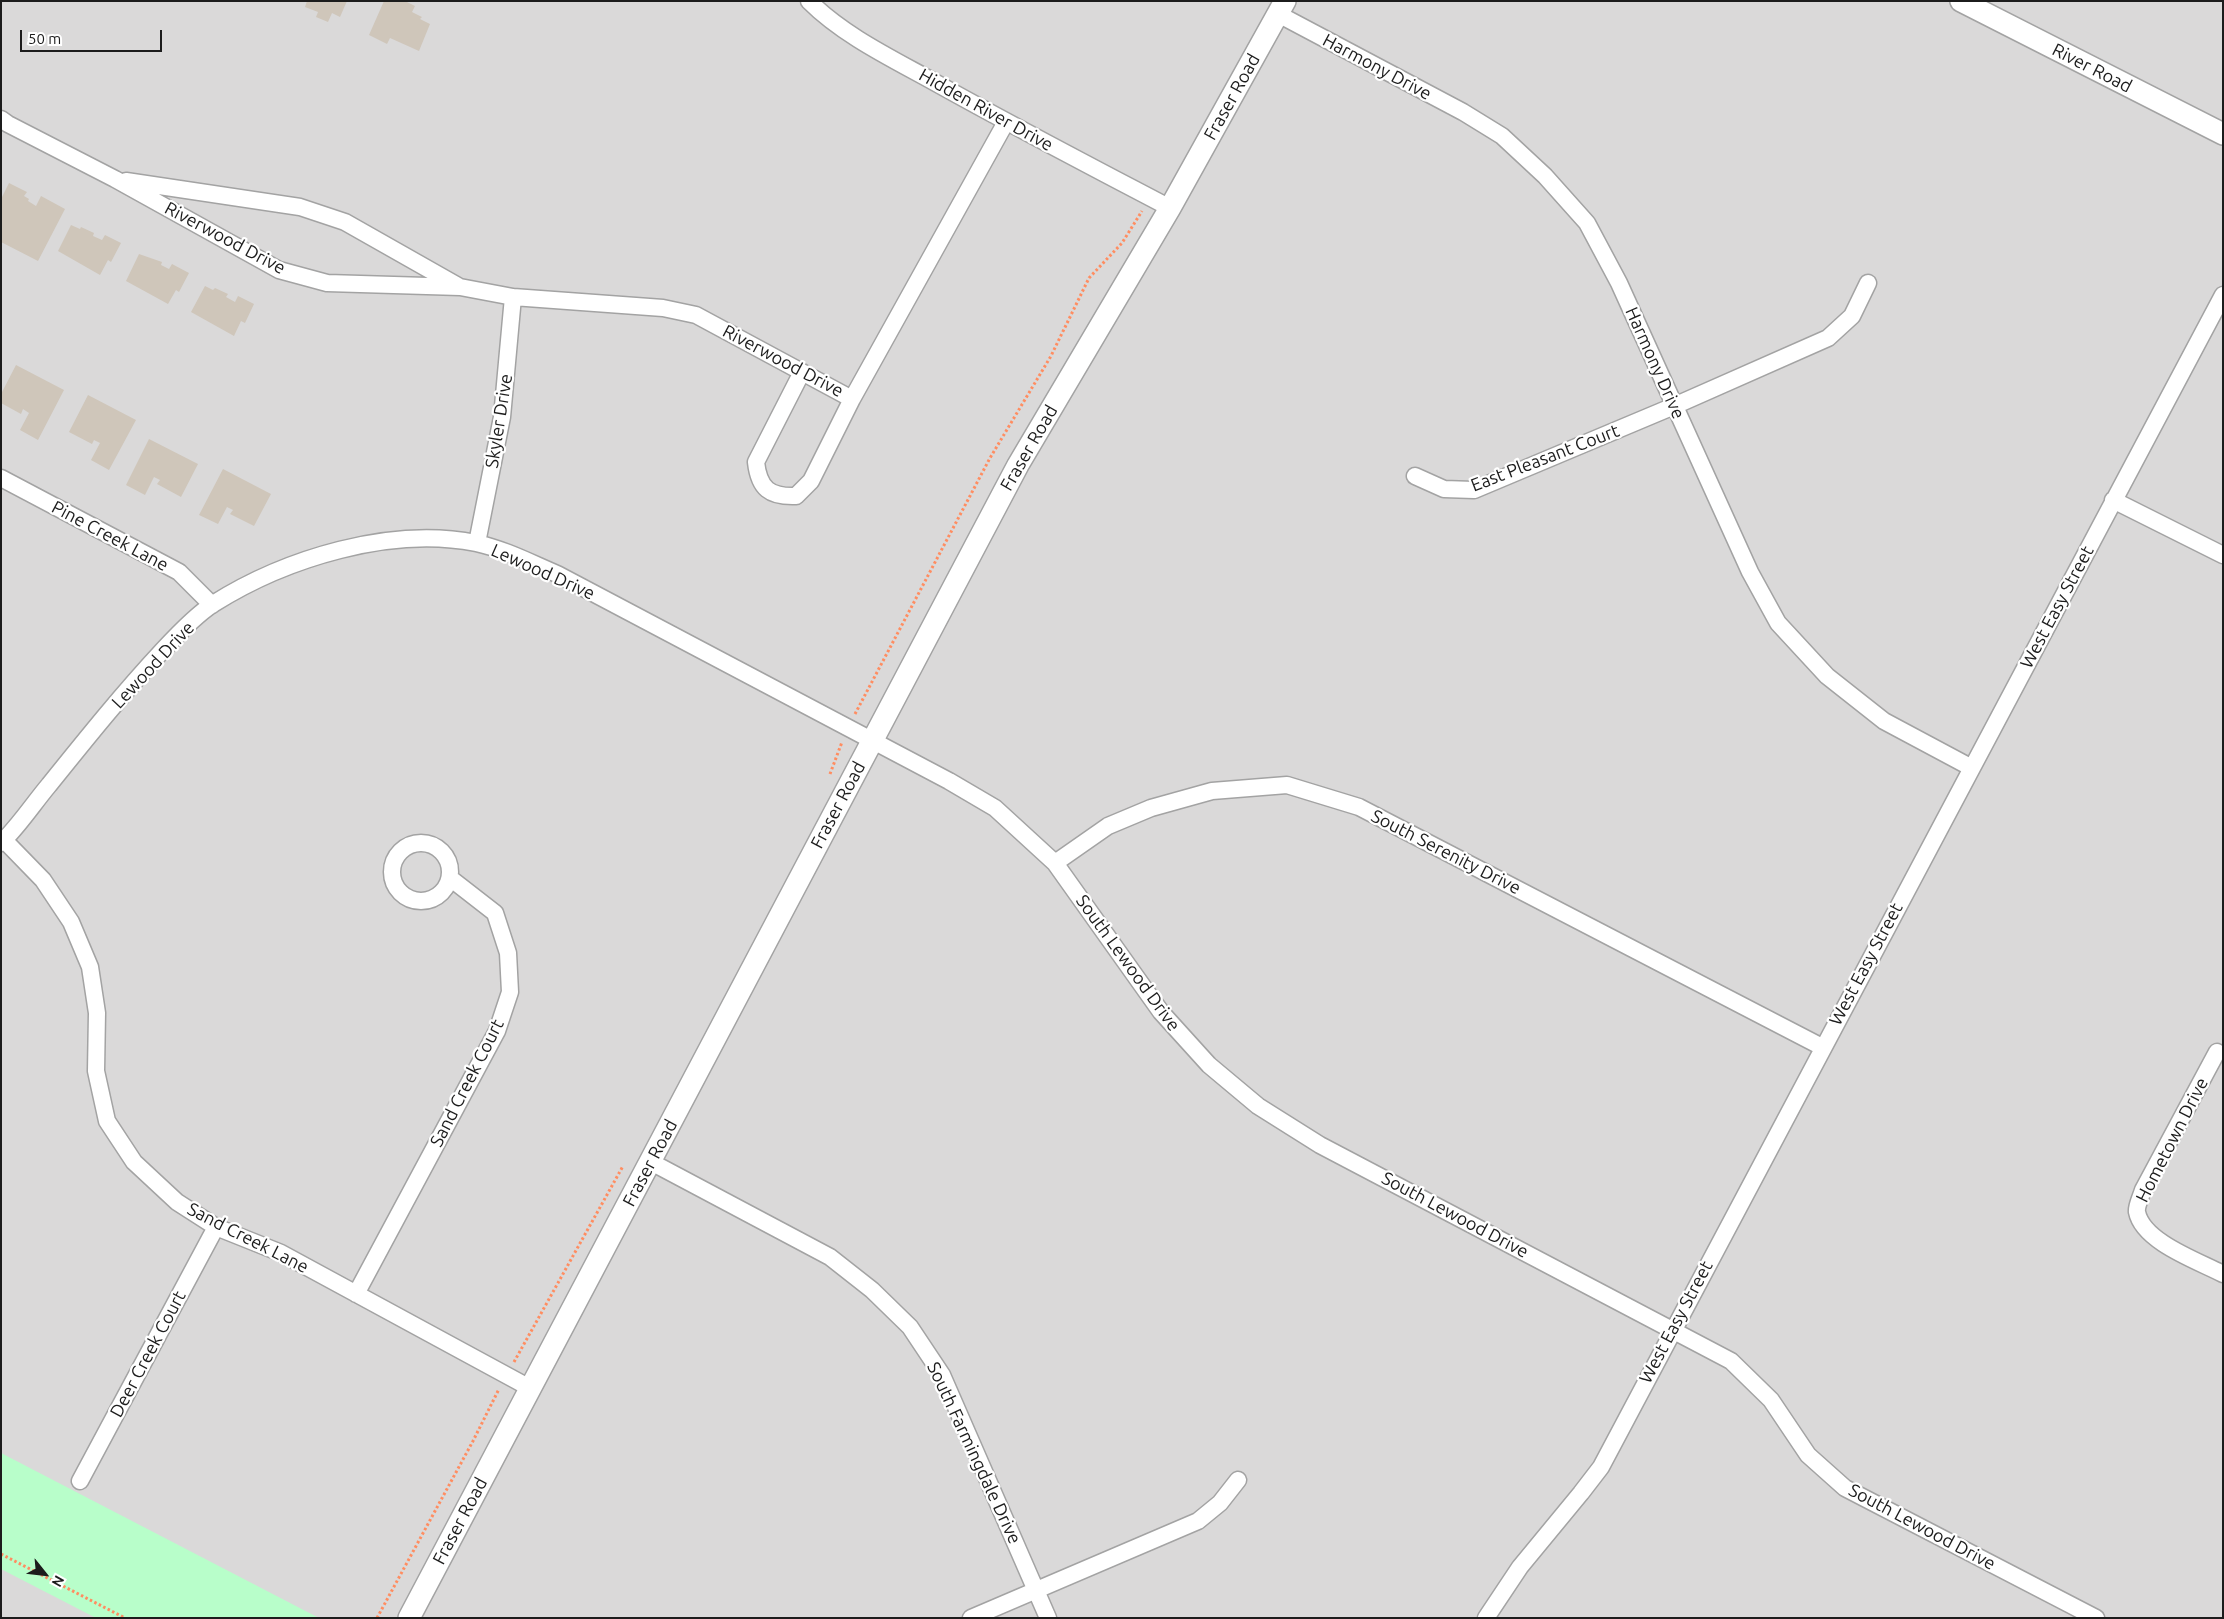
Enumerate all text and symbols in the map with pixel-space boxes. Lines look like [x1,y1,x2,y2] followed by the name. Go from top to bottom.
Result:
[22,20,165,52] scale bar
[1319,29,1435,105] street label: Harmony Drive
[28,30,61,47] text: 50 m
[2048,39,2136,97] street label: River Road
[1199,50,1265,144] street label: Fraser Road
[915,64,1057,156] street label: Hidden River Drive
[161,197,289,279] street label: Riverwood Drive
[1621,304,1689,422] street label: Harmony Drive
[719,320,847,402] street label: Riverwood Drive
[481,372,517,470] street label: Skyler Drive
[996,401,1062,495] street label: Fraser Road
[1468,420,1622,496] street label: East Pleasant Court
[48,496,172,576] street label: Pine Creek Lane
[488,539,598,605] street label: Lewood Drive
[2016,542,2098,672] street label: West Easy Street
[107,617,199,713] street label: Lewood Drive
[806,758,870,852] street label: Fraser Road
[1368,805,1524,899] street label: South Serenity Drive
[1071,891,1185,1035] street label: South Lewood Drive
[1825,899,1907,1029] street label: West Easy Street
[426,1016,508,1150] street label: Sand Creek Court
[2131,1074,2213,1206] street label: Hometown Drive
[618,1116,682,1210] street label: Fraser Road
[1378,1167,1532,1263] street label: South Lewood Drive
[184,1198,312,1278] street label: Sand Creek Lane
[1635,1257,1717,1387] street label: West Easy Street
[106,1287,190,1421] street label: Deer Creek Court
[922,1359,1026,1547] street label: South Farmingdale Drive
[428,1474,492,1568] street label: Fraser Road
[1845,1479,1999,1575] street label: South Lewood Drive
[20,1549,70,1599] north arrow
[49,1573,68,1590] text: N

